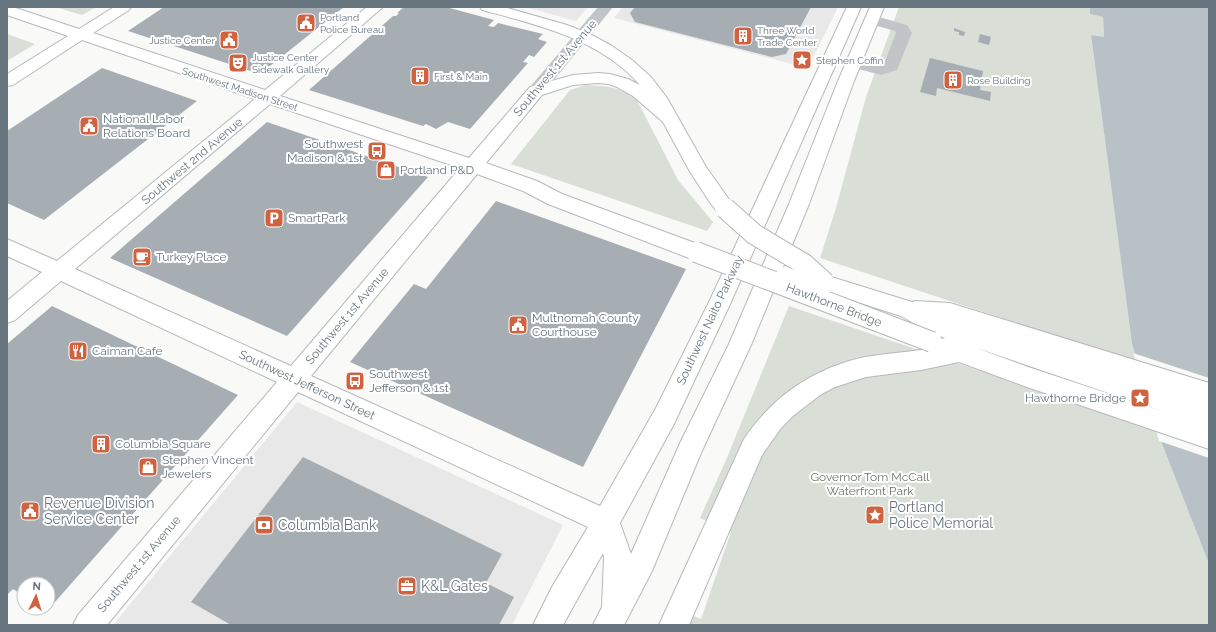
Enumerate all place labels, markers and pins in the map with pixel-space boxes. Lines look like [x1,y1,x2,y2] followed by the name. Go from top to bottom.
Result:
[295,12,317,34] public building icon: Portland Police Bureau
[320,12,384,35] place label: Portland Police Bureau
[732,25,754,47] building icon: Three World Trade Center
[757,25,817,48] place label: Three World Trade Center
[218,29,240,51] public building icon: Justice Center
[149,35,215,46] place label: Justice Center
[791,49,813,71] place icon: Stephen Coffin
[227,52,249,74] theatre icon: Justice Center Sidewalk Gallery
[252,52,330,75] place label: Justice Center Sidewalk Gallery
[816,55,883,66] place label: Stephen Coffin
[409,65,431,87] building icon: First & Main
[942,69,964,91] building icon: Rose Building
[434,71,488,82] place label: First & Main
[967,75,1030,86] place label: Rose Building
[103,112,190,140] place label: National Labor Relations Board
[78,115,100,137] public building icon: National Labor Relations Board
[287,137,363,165] place label: Southwest Madison & 1st
[366,140,388,162] bus stop icon: Southwest Madison & 1st
[375,159,397,181] shop icon: Portland P&D
[400,163,475,177] place label: Portland P&D
[263,207,285,229] parking icon: SmartPark
[288,211,346,225] place label: SmartPark
[131,246,153,268] cafe icon: Turkey Place
[156,250,227,264] place label: Turkey Place
[532,311,639,339] place label: Multnomah County Courthouse
[507,314,529,336] public building icon: Multnomah County Courthouse
[67,340,89,362] restaurant icon: Caiman Cafe
[92,344,163,358] place label: Caiman Cafe
[369,367,449,395] place label: Southwest Jefferson & 1st
[344,370,366,392] bus stop icon: Southwest Jefferson & 1st
[1129,387,1151,409] place icon: Hawthorne Bridge
[1025,391,1126,405] place label: Hawthorne Bridge
[90,433,112,455] building icon: Columbia Square
[115,437,211,451] place label: Columbia Square
[162,453,254,481] place label: Stephen Vincent Jewelers
[137,456,159,478] shop icon: Stephen Vincent Jewelers
[44,495,155,527] place label: Revenue Division Service Center
[889,499,993,531] place label: Portland Police Memorial
[19,500,41,522] public building icon: Revenue Division Service Center
[864,504,886,526] place icon: Portland Police Memorial
[253,514,275,536] bank icon: Columbia Bank
[278,517,377,533] place label: Columbia Bank
[396,575,418,597] office icon: K&L Gates
[421,578,488,594] place label: K&L Gates

